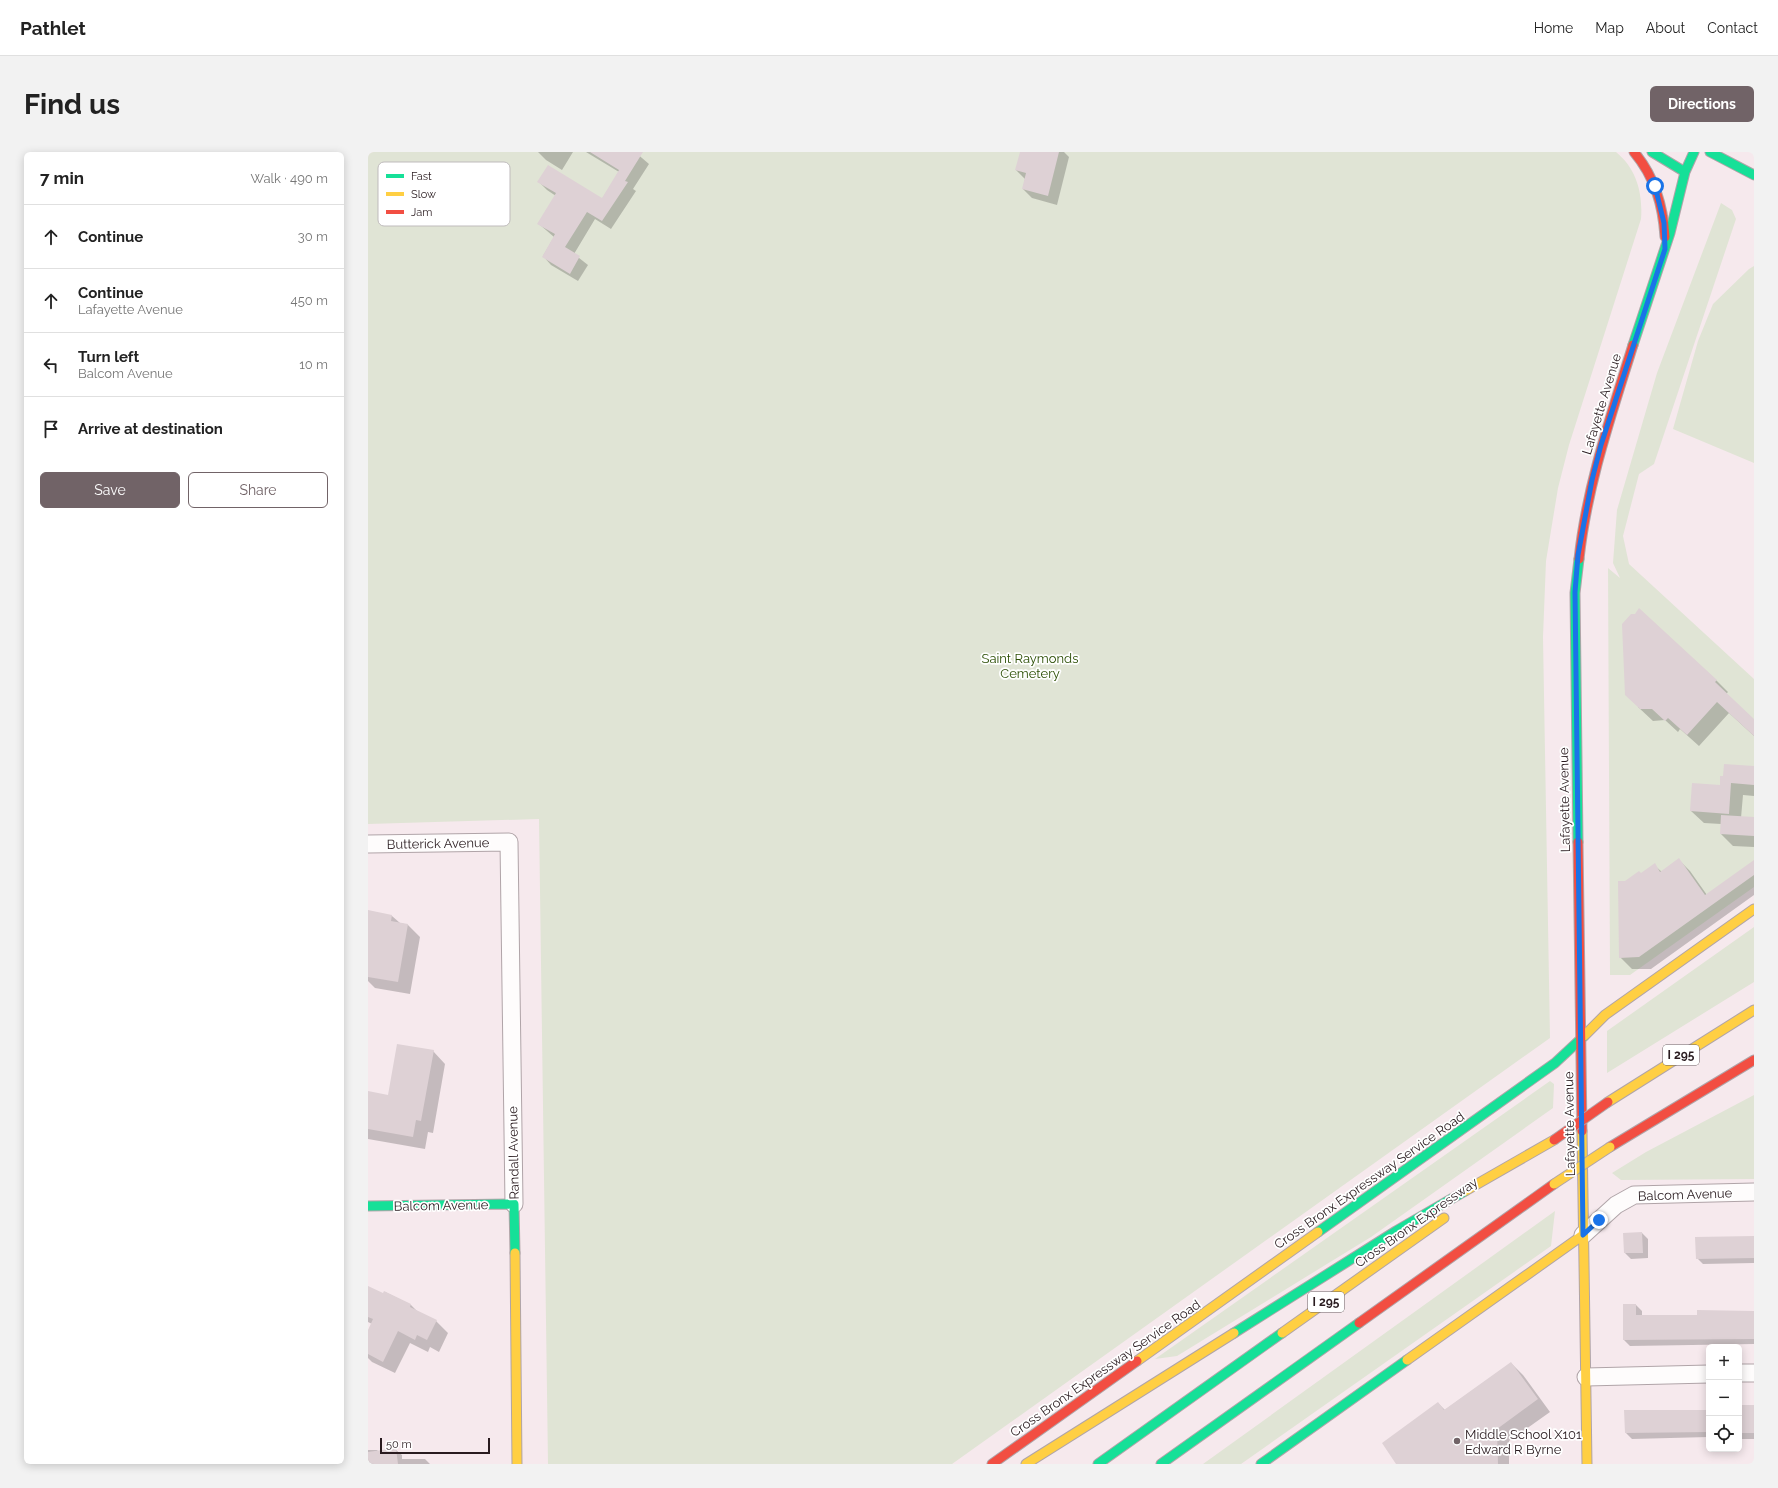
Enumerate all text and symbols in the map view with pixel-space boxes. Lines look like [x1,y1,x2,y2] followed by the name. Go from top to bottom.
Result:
[20,17,86,39] text: Pathlet
[1534,20,1573,36] text: Home
[1595,20,1624,36] text: Map
[1646,20,1685,36] text: About
[1707,20,1758,36] text: Contact
[1650,86,1754,122] button: Directions
[24,88,120,121] text: Find us
[378,162,510,226] legend
[40,168,84,188] text: 7 min
[411,170,432,183] text: Fast
[251,171,328,186] text: Walk · 490 m
[1646,177,1664,195] route start
[411,188,436,201] text: Slow
[411,206,432,219] text: Jam
[40,226,62,248] icon: ahead
[78,228,143,246] text: Continue
[298,229,328,244] text: 30 m
[78,284,143,302] text: Continue
[40,290,62,312] icon: ahead
[291,293,328,308] text: 450 m
[78,302,183,317] text: Lafayette Avenue
[78,348,139,366] text: Turn left
[1579,351,1624,456] street label: Lafayette Avenue
[40,354,62,376] icon: left
[299,357,328,372] text: 10 m
[78,366,173,381] text: Balcom Avenue
[40,418,62,440] icon: arrive
[78,420,223,438] text: Arrive at destination
[40,472,180,508] button: Save
[188,472,328,508] button: Share
[982,651,1078,681] park label: Saint Raymonds Cemetery
[1556,747,1573,853] street label: Lafayette Avenue
[387,835,490,852] street label: Butterick Avenue
[1663,1045,1699,1065] road number: I 295
[1561,1071,1578,1177] street label: Lafayette Avenue
[505,1106,522,1200] street label: Randall Avenue
[1271,1108,1467,1252] street label: Cross Bronx Expressway Service Road
[1352,1174,1480,1270] street label: Cross Bronx Expressway
[1638,1185,1733,1204] street label: Balcom Avenue
[394,1197,489,1214] street label: Balcom Avenue
[1590,1211,1608,1229] route end
[1308,1292,1344,1312] road number: I 295
[1007,1297,1203,1440] street label: Cross Bronx Expressway Service Road
[1706,1344,1742,1452] map controls
[1706,1344,1742,1380] button: +
[1706,1380,1742,1416] button: −
[1706,1416,1742,1452] button: locate
[1465,1427,1582,1457] place label: Middle School X101 Edward R Byrne
[380,1436,490,1455] scale bar
[1452,1436,1462,1446] marker: Middle School X101 Edward R Byrne
[386,1438,412,1451] text: 50 m

